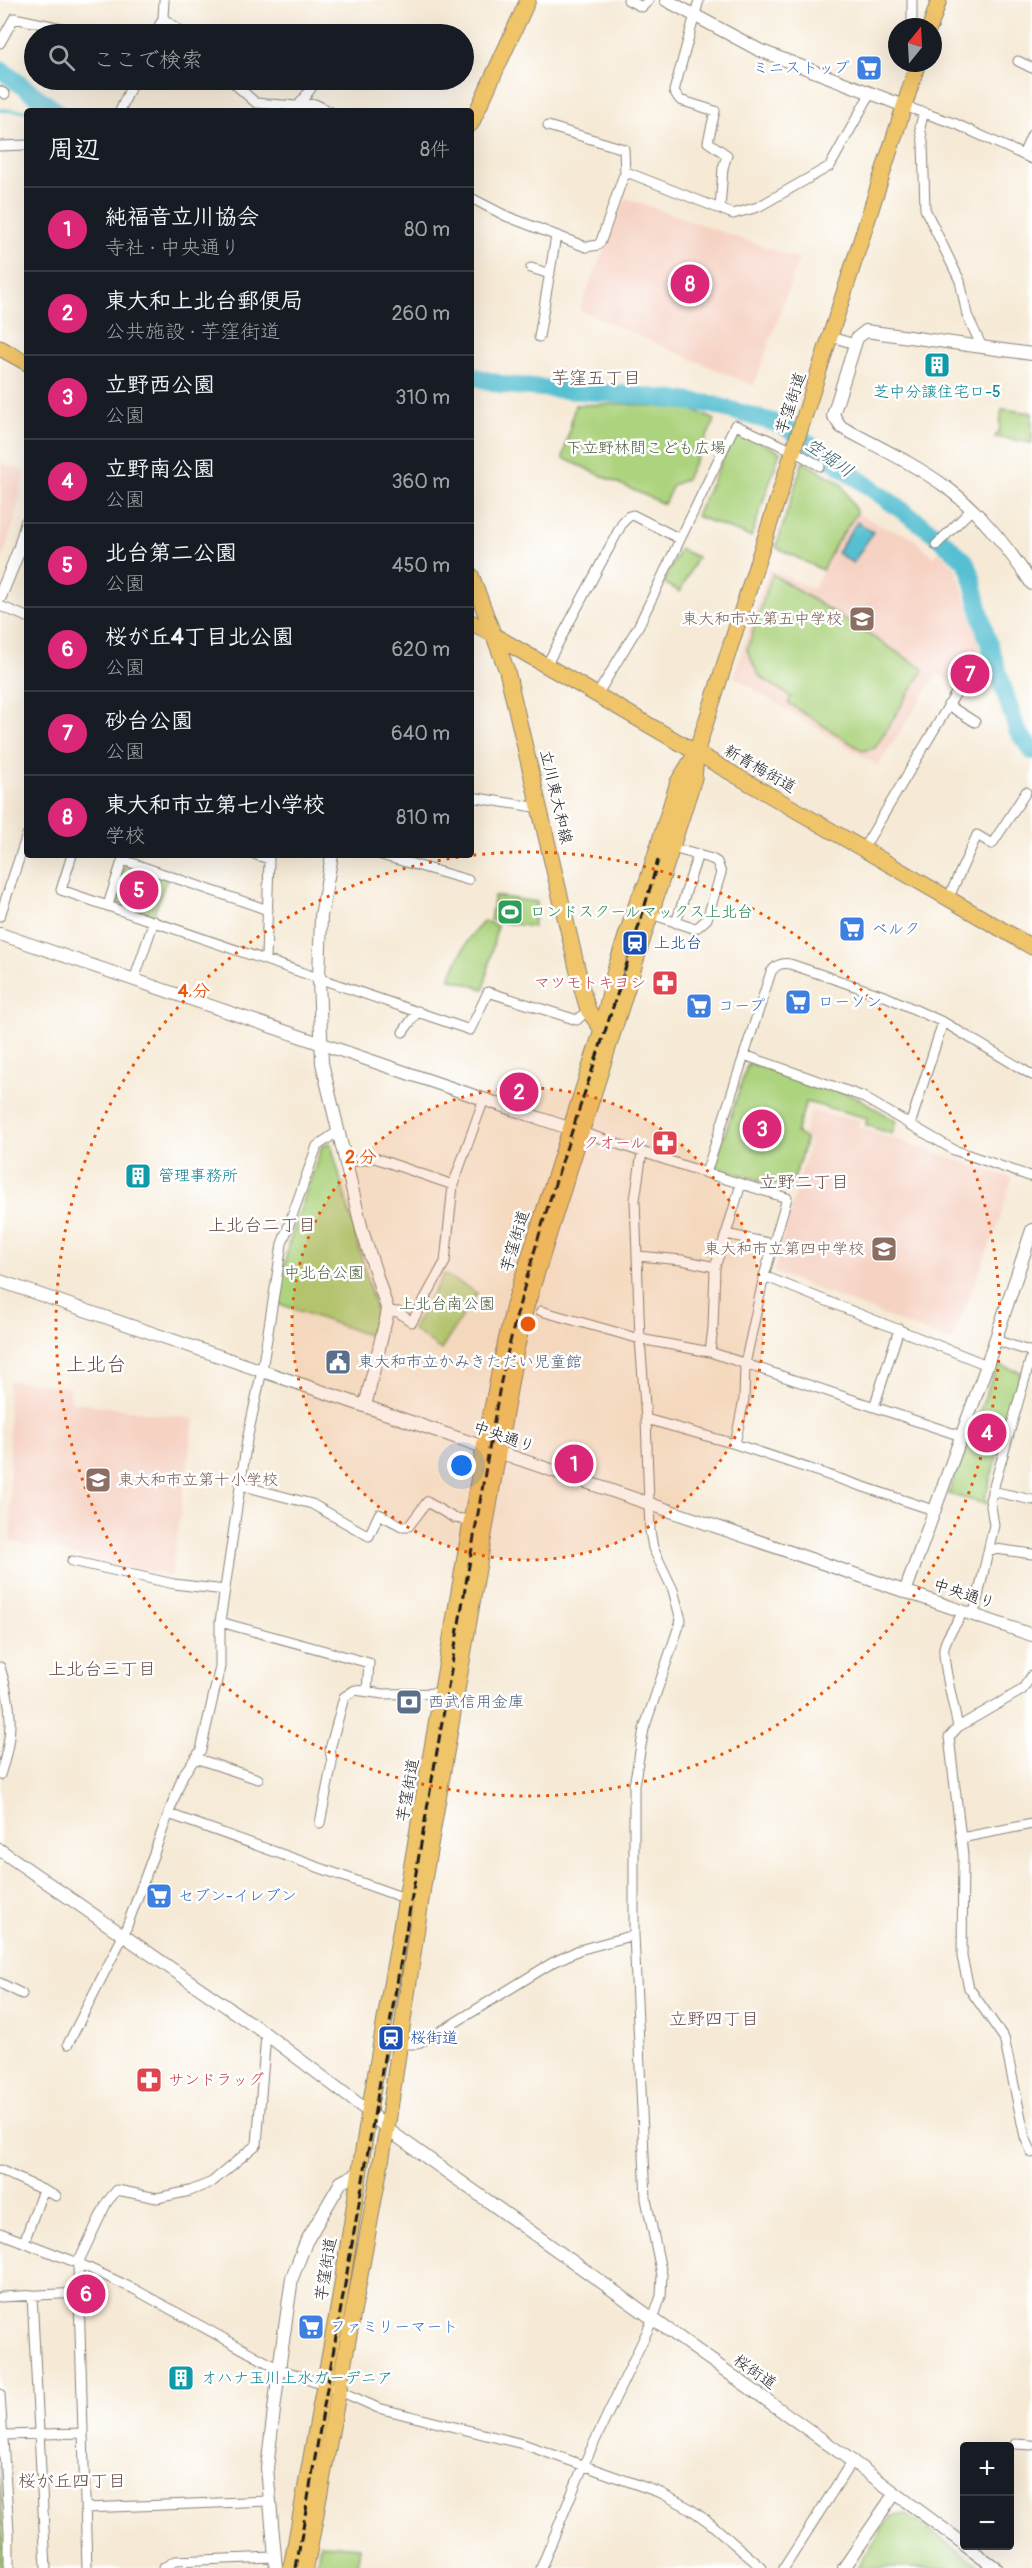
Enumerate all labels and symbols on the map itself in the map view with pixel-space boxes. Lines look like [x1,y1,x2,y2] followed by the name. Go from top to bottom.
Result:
[888,18,942,72] north arrow
[854,53,884,83] supermarket icon: ミニストップ
[752,58,850,78] place label: ミニストップ
[670,262,710,306] pin: 8
[922,350,952,380] building icon: 芝中分譲住宅ロ-5
[551,367,641,390] district label: 芋窪五丁目
[772,369,810,437] street label: 芋窪街道
[873,382,1001,402] place label: 芝中分譲住宅ロ-5
[800,433,858,483] water label: 空堀川
[566,438,726,458] park label: 下立野林間こども広場
[847,604,877,634] school or university icon: 東大和市立第五中学校
[682,609,842,629] place label: 東大和市立第五中学校
[950,652,990,696] pin: 7
[720,740,800,798] street label: 新青梅街道
[535,748,577,846] street label: 立川東大和線
[120,868,158,912] pin: 5
[495,897,525,927] sports icon: ロンドスクールマックス上北台
[530,902,753,922] place label: ロンドスクールマックス上北台
[837,914,867,944] supermarket icon: ベルク
[872,919,920,939] place label: ベルク
[620,928,650,958] station icon: 上北台
[654,933,702,953] place label: 上北台
[650,968,680,998] pharmacy icon: マツモトキヨシ
[534,973,646,993] place label: マツモトキヨシ
[178,980,210,1003] text: 4 分
[783,987,813,1017] supermarket icon: ローソン
[684,991,714,1021] supermarket icon: コープ
[818,992,882,1012] place label: ローソン
[718,996,765,1016] place label: コープ
[500,1070,538,1114] pin: 2
[742,1106,782,1152] pin: 3
[650,1128,680,1158] pharmacy icon: クオール
[583,1133,646,1153] place label: クオール
[345,1146,377,1169] text: 2 分
[123,1161,153,1191] building icon: 管理事務所
[158,1166,238,1186] place label: 管理事務所
[759,1171,849,1194] district label: 立野二丁目
[496,1207,534,1275] street label: 芋窪街道
[208,1214,316,1237] district label: 上北台二丁目
[869,1234,899,1264] school or university icon: 東大和市立第四中学校
[704,1239,864,1259] place label: 東大和市立第四中学校
[284,1263,364,1283] park label: 中北台公園
[399,1294,495,1314] park label: 上北台南公園
[518,1314,538,1334] centre of rings
[323,1347,353,1377] public building icon: 東大和市立かみきただい児童館
[66,1352,126,1377] district label: 上北台
[358,1352,582,1372] place label: 東大和市立かみきただい児童館
[968,1410,1006,1456] pin: 4
[470,1417,538,1457] street label: 中央通り
[554,1442,594,1486] pin: 1
[447,1451,476,1480] your location
[83,1465,113,1495] school or university icon: 東大和市立第十小学校
[118,1470,278,1490] place label: 東大和市立第十小学校
[930,1575,998,1613] street label: 中央通り
[48,1658,156,1681] district label: 上北台三丁目
[394,1687,424,1717] bank icon: 西武信用金庫
[428,1692,524,1712] place label: 西武信用金庫
[393,1757,423,1823] street label: 芋窪街道
[144,1881,174,1911] supermarket icon: セブン-イレブン
[178,1886,297,1906] place label: セブン-イレブン
[669,2008,759,2031] district label: 立野四丁目
[376,2023,406,2053] station icon: 桜街道
[410,2028,458,2048] place label: 桜街道
[134,2065,164,2095] pharmacy icon: サンドラッグ
[168,2070,264,2090] place label: サンドラッグ
[311,2236,341,2302] street label: 芋窪街道
[66,2272,106,2316] pin: 6
[296,2312,326,2342] supermarket icon: ファミリーマート
[330,2317,458,2337] place label: ファミリーマート
[730,2350,780,2394] street label: 桜街道
[166,2363,196,2393] building icon: オハナ玉川上水ガーデニア
[201,2368,393,2388] place label: オハナ玉川上水ガーデニア
[18,2470,126,2493] district label: 桜が丘四丁目

